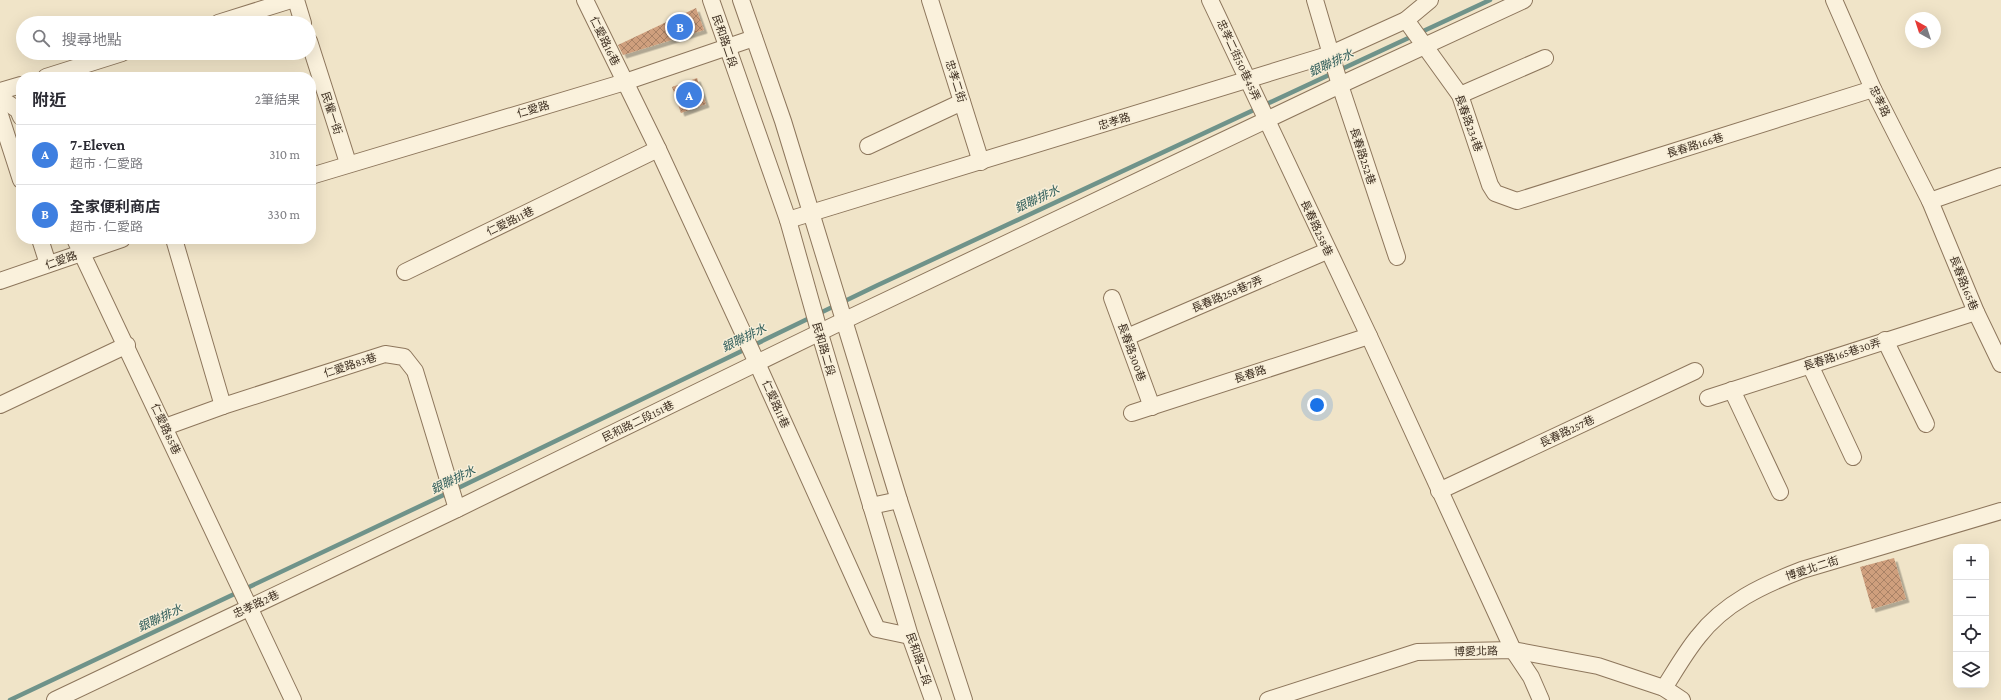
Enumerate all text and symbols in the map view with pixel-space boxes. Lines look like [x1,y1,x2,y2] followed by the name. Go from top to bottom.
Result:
[667,12,693,42] pin: B
[1905,12,1941,48] north arrow
[710,13,740,69] street label: 民和路二段
[588,14,622,68] street label: 仁愛路16巷
[16,16,316,60] search box
[1215,18,1263,102] street label: 忠孝二街50巷45弄
[30,27,52,49] icon: search
[62,32,122,48] text: 搜尋地點
[1306,46,1357,79] water label: 銀聯排水
[943,58,969,104] street label: 忠孝二街
[676,80,702,110] pin: A
[1867,84,1893,118] street label: 忠孝路
[319,90,345,136] street label: 民權一街
[32,91,66,110] text: 附近
[255,92,300,107] text: 2筆結果
[1453,93,1485,153] street label: 長春路234巷
[515,99,551,119] street label: 仁愛路
[1096,110,1132,132] street label: 忠孝路
[1348,126,1378,186] street label: 長春路252巷
[1665,131,1725,159] street label: 長春路166巷
[70,137,125,153] text: 7-Eleven
[41,147,49,162] text: A
[269,147,300,162] text: 310 m
[70,156,143,171] text: 超市 · 仁愛路
[1012,182,1063,215] water label: 銀聯排水
[1299,198,1335,258] street label: 長春路258巷
[70,199,160,215] text: 全家便利商店
[484,204,536,238] street label: 仁愛路11巷
[41,207,49,222] text: B
[267,207,300,222] text: 330 m
[70,219,143,234] text: 超市 · 仁愛路
[43,249,79,271] street label: 仁愛路
[1948,254,1980,312] street label: 長春路165巷
[1189,274,1265,314] street label: 長春路258巷7弄
[719,321,770,355] water label: 銀聯排水
[811,321,837,377] street label: 民和路二段
[1116,321,1148,383] street label: 長春路300巷
[1802,336,1882,372] street label: 長春路165巷30弄
[322,351,378,379] street label: 仁愛路83巷
[1232,363,1268,385] street label: 長春路
[760,378,792,430] street label: 仁愛路11巷
[1307,395,1327,415] your location
[600,398,676,444] street label: 民和路二段151巷
[149,402,183,456] street label: 仁愛路85巷
[1538,413,1596,449] street label: 長春路257巷
[428,463,479,497] water label: 銀聯排水
[1953,544,1989,688] map controls
[1953,544,1989,580] button: +
[1784,554,1840,582] street label: 博愛北二街
[1953,580,1989,616] button: −
[231,588,281,620] street label: 忠孝路2巷
[135,601,186,634] water label: 銀聯排水
[1953,616,1989,652] button: locate
[904,631,934,687] street label: 民和路二段
[1454,645,1498,657] street label: 博愛北路
[1953,652,1989,688] button: layers

